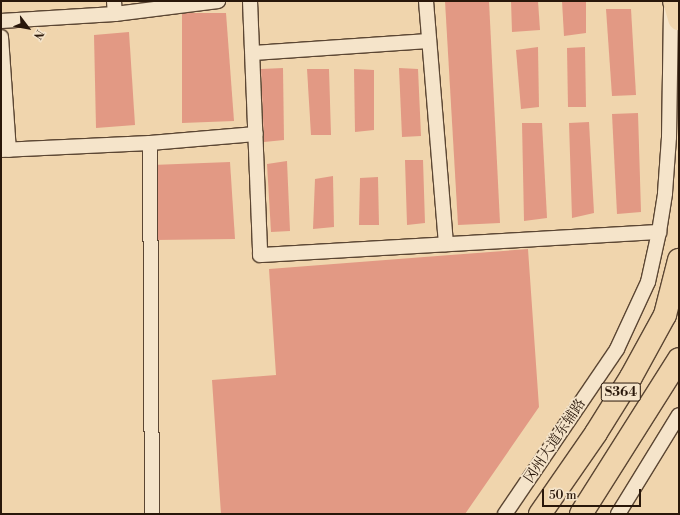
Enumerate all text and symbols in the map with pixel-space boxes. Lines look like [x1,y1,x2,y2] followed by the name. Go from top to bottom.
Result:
[8,8,48,48] north arrow
[30,27,46,42] text: N
[600,381,642,403] road number: S364
[521,396,589,486] street label: 冈州大道东辅路
[544,481,643,507] scale bar
[549,488,577,503] text: 50 m

